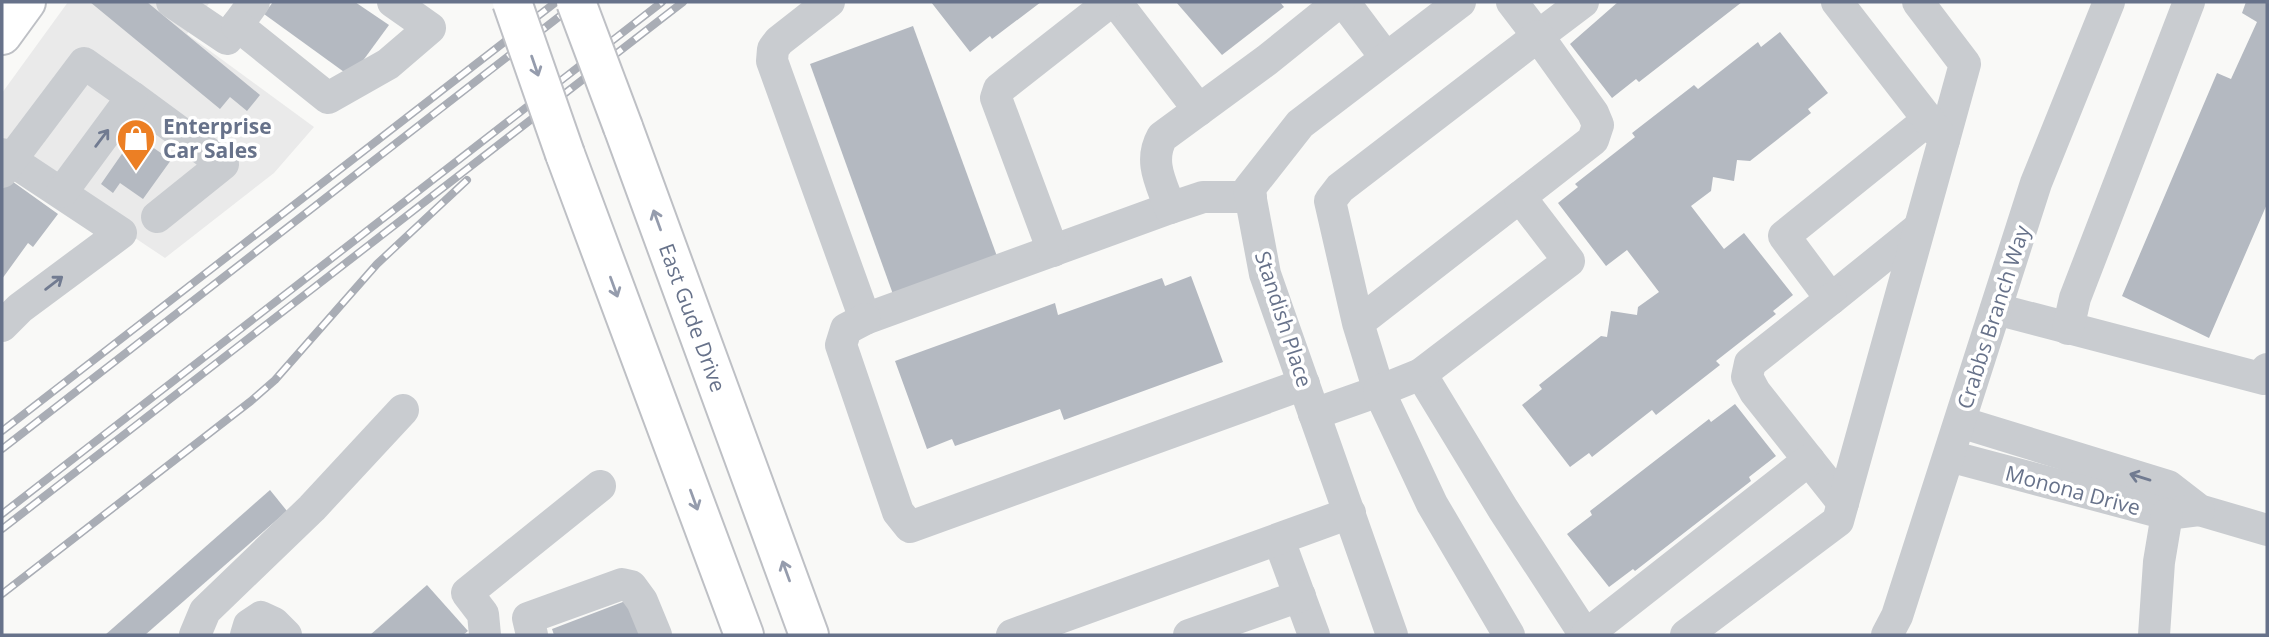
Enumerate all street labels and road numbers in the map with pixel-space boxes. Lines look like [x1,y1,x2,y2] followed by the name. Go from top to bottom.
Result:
[1950,221,2036,412] street label: Crabbs Branch Way
[653,240,733,396] street label: East Gude Drive
[1249,247,1319,391] street label: Standish Place
[2003,459,2143,521] street label: Monona Drive

